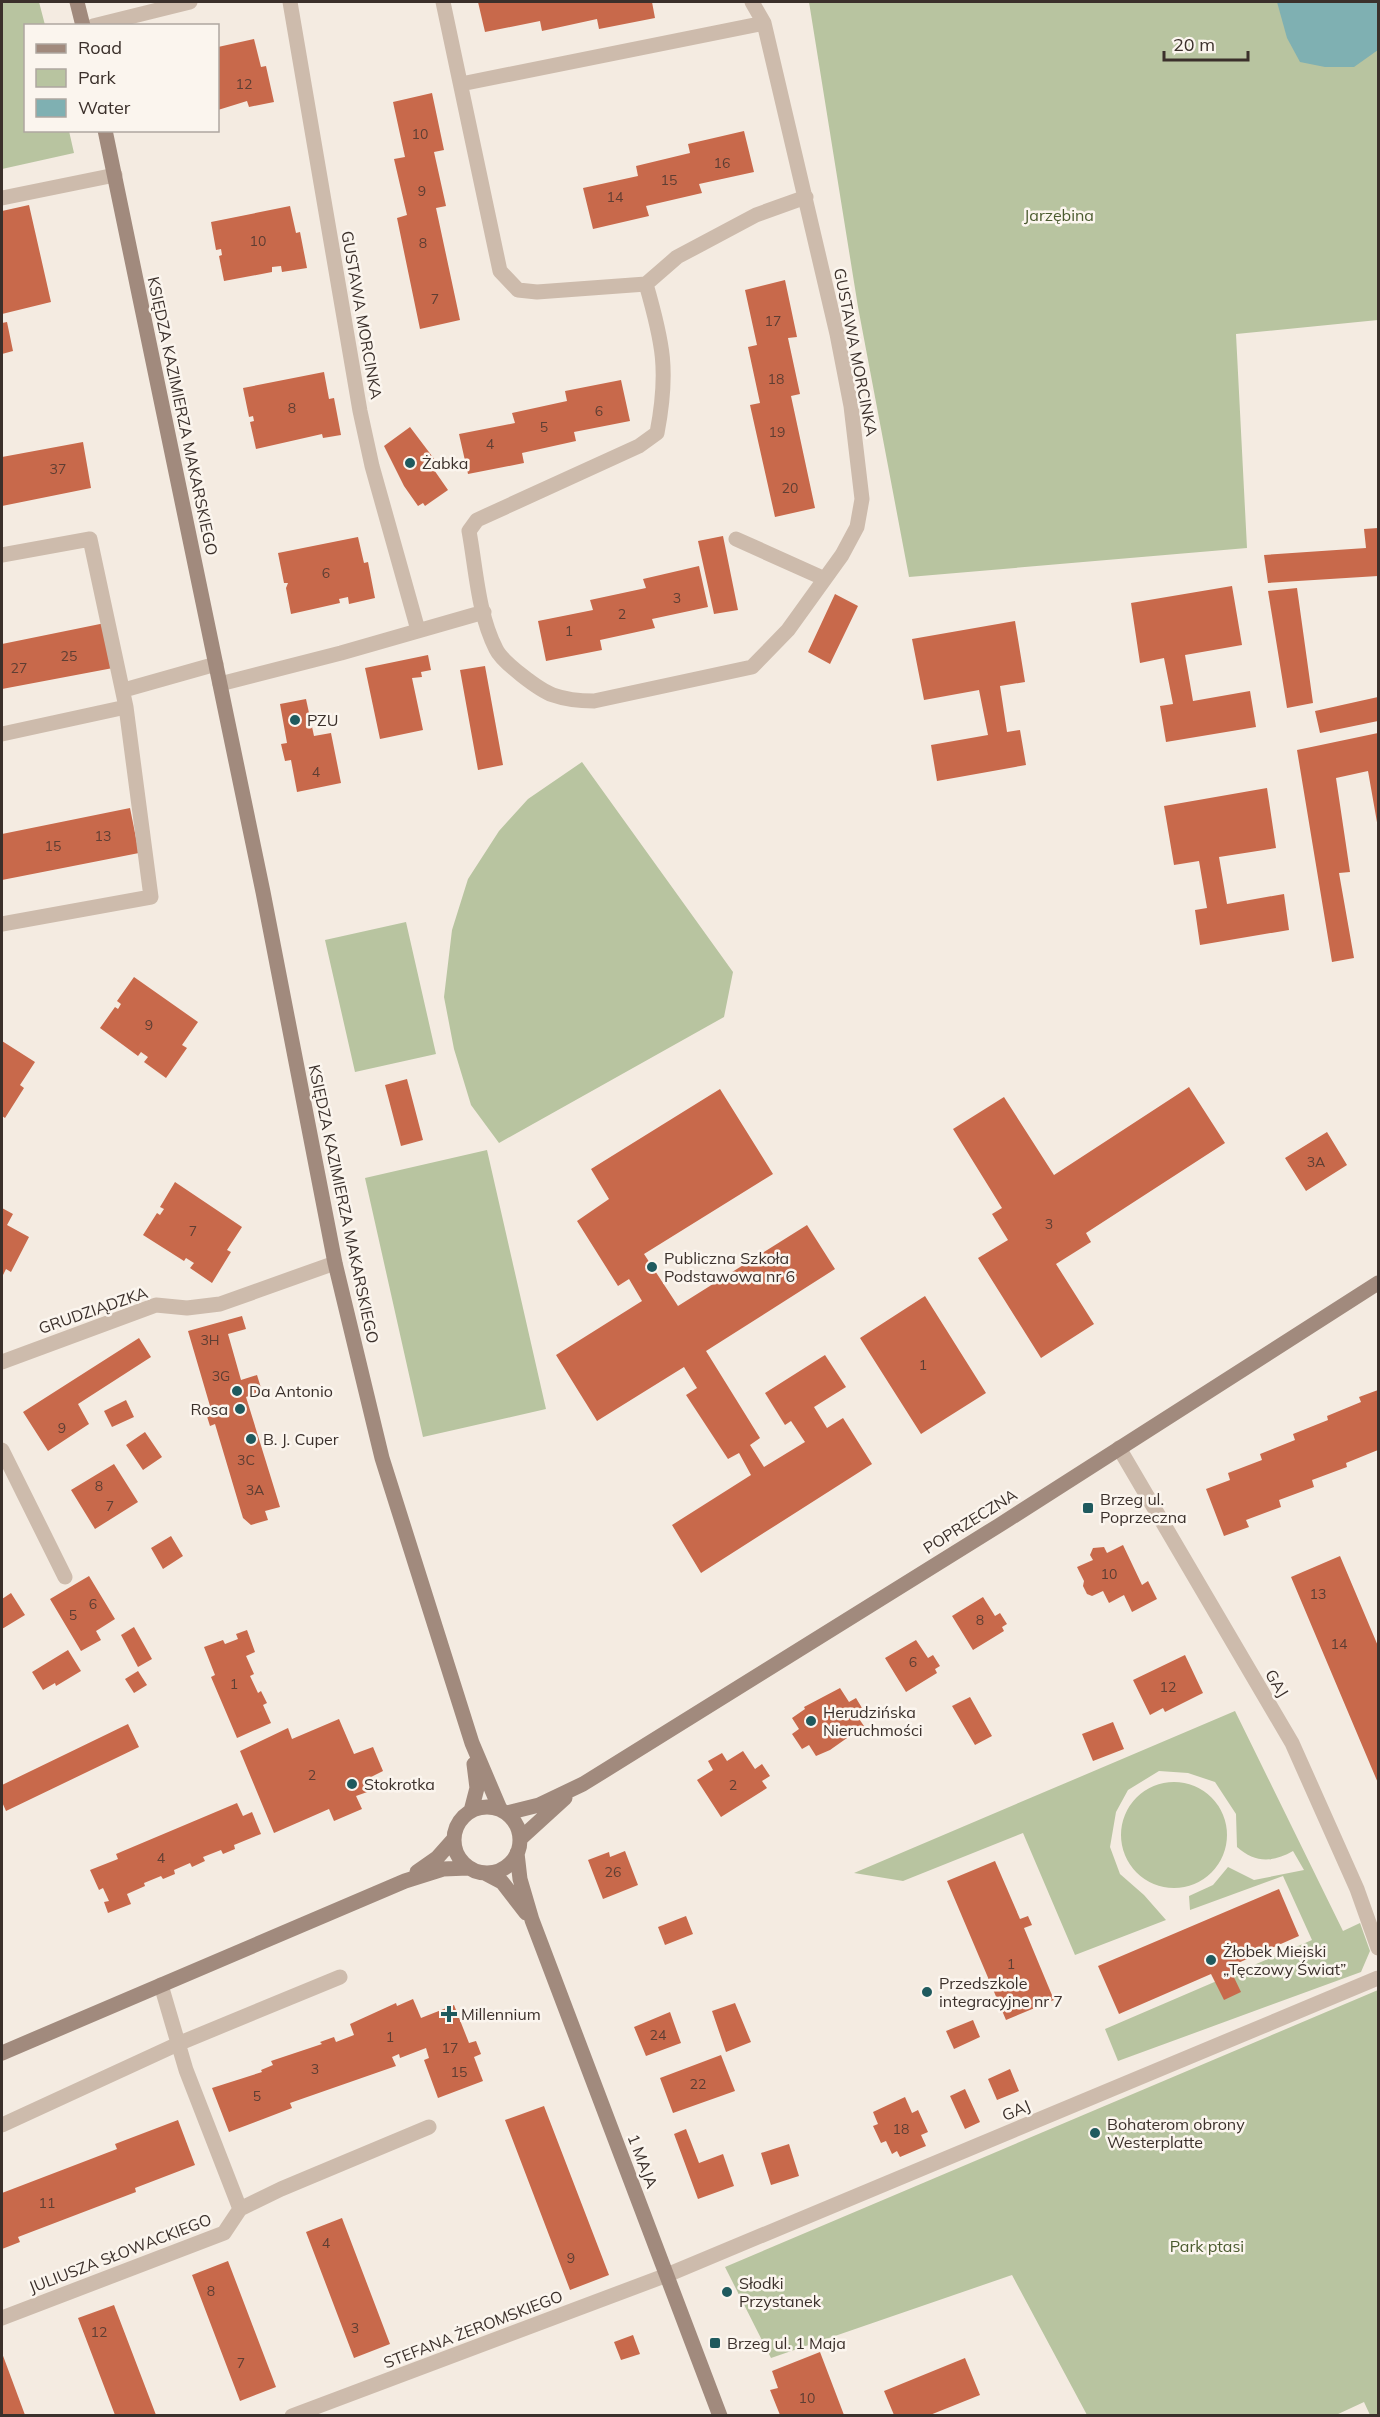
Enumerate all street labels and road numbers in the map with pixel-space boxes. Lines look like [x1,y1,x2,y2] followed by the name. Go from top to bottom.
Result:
[337,229,387,401] street label: GUSTAWA MORCINKA
[830,266,882,438] street label: GUSTAWA MORCINKA
[144,275,222,557] street label: KSIĘDZA KAZIMIERZA MAKARSKIEGO
[305,1063,383,1345] street label: KSIĘDZA KAZIMIERZA MAKARSKIEGO
[36,1282,151,1338] street label: GRUDZIĄDZKA
[919,1484,1021,1558] street label: POPRZECZNA
[1261,1665,1293,1701] street label: GAJ
[999,2095,1033,2125] street label: GAJ
[624,2131,663,2191] street label: 1 MAJA
[26,2209,214,2297] street label: JULIUSZA SŁOWACKIEGO
[381,2286,565,2372] street label: STEFANA ŻEROMSKIEGO

